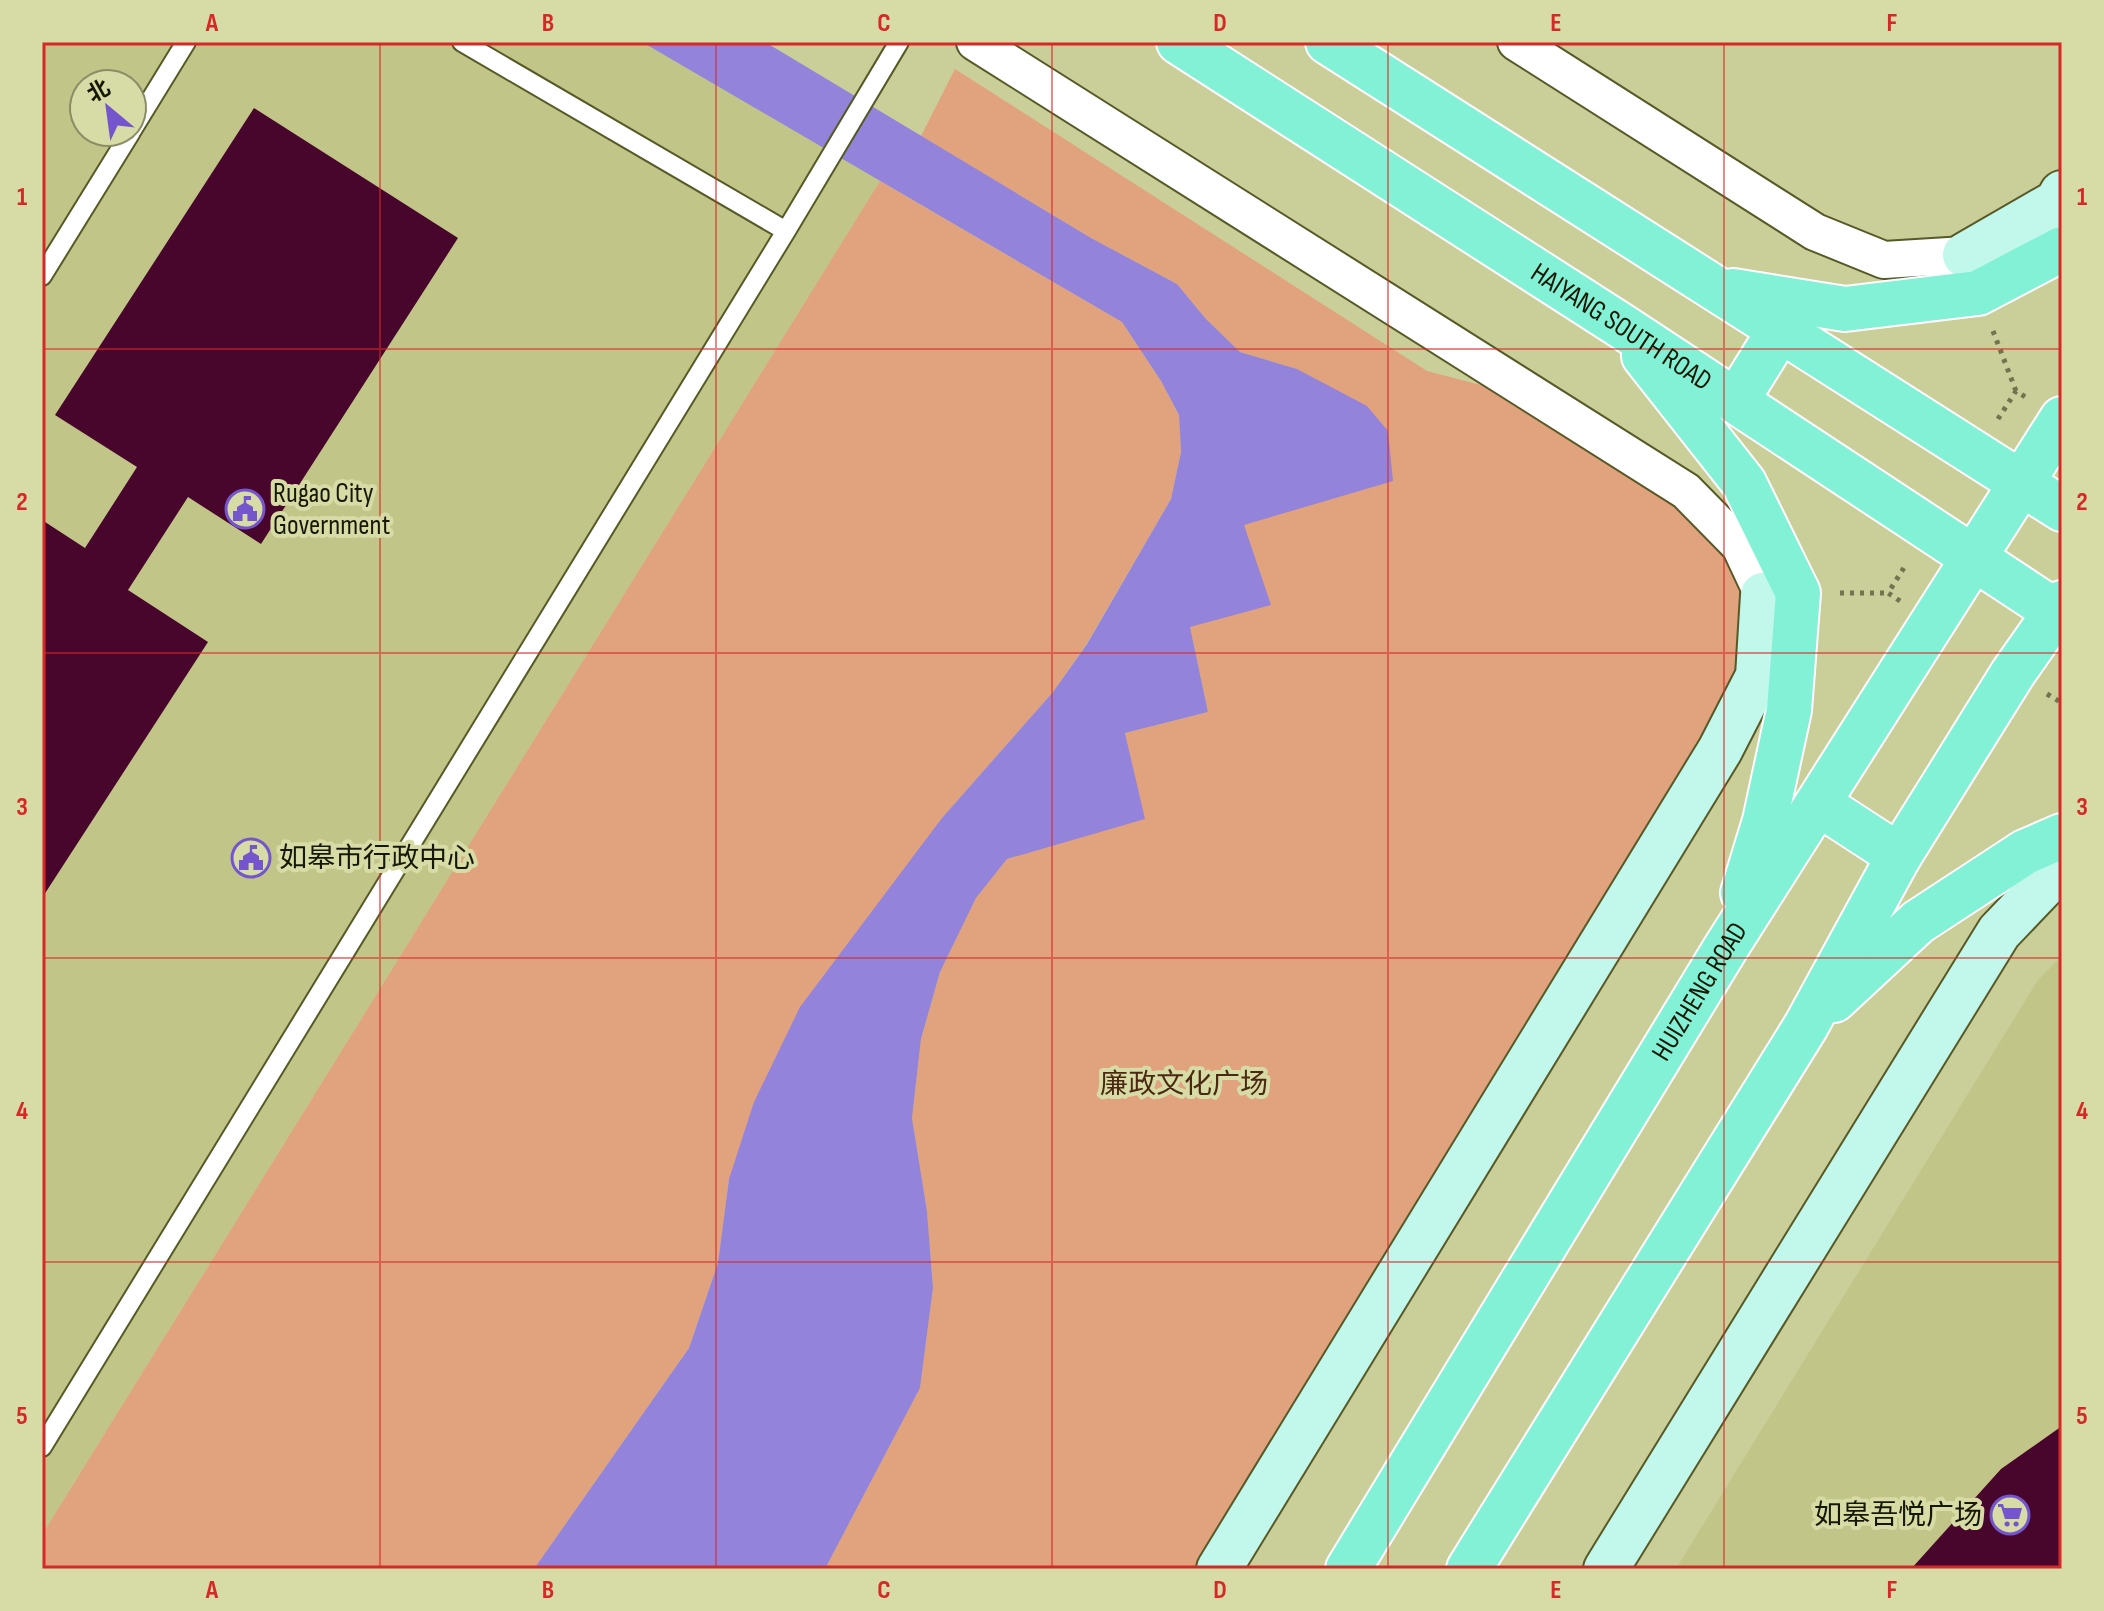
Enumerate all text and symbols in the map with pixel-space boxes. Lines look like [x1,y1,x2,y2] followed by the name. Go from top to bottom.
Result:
[205,8,219,39] text: A
[542,8,554,39] text: B
[877,8,891,39] text: C
[1213,8,1227,39] text: D
[1550,8,1562,39] text: E
[1887,8,1898,39] text: F
[68,68,148,148] north arrow
[83,75,115,109] text: 北
[17,182,27,213] text: 1
[2077,182,2087,213] text: 1
[1525,256,1718,397] street label: HAIYANG SOUTH ROAD
[273,477,390,542] place label: Rugao City Government
[16,487,28,518] text: 2
[2076,487,2088,518] text: 2
[224,488,266,530] public building icon: Rugao City Government
[16,792,28,823] text: 3
[2076,792,2088,823] text: 3
[230,837,272,879] public building icon: 如皋市行政中心
[279,842,475,875] place label: 如皋市行政中心
[1645,916,1754,1067] street label: HUIZHENG ROAD
[1100,1068,1268,1101] park label: 廉政文化广场
[16,1096,28,1127] text: 4
[2076,1096,2088,1127] text: 4
[16,1401,28,1432] text: 5
[2076,1401,2088,1432] text: 5
[1989,1494,2031,1536] supermarket icon: 如皋吾悦广场
[1814,1499,1982,1532] place label: 如皋吾悦广场
[205,1575,219,1606] text: A
[542,1575,554,1606] text: B
[877,1575,891,1606] text: C
[1213,1575,1227,1606] text: D
[1550,1575,1562,1606] text: E
[1887,1575,1898,1606] text: F

